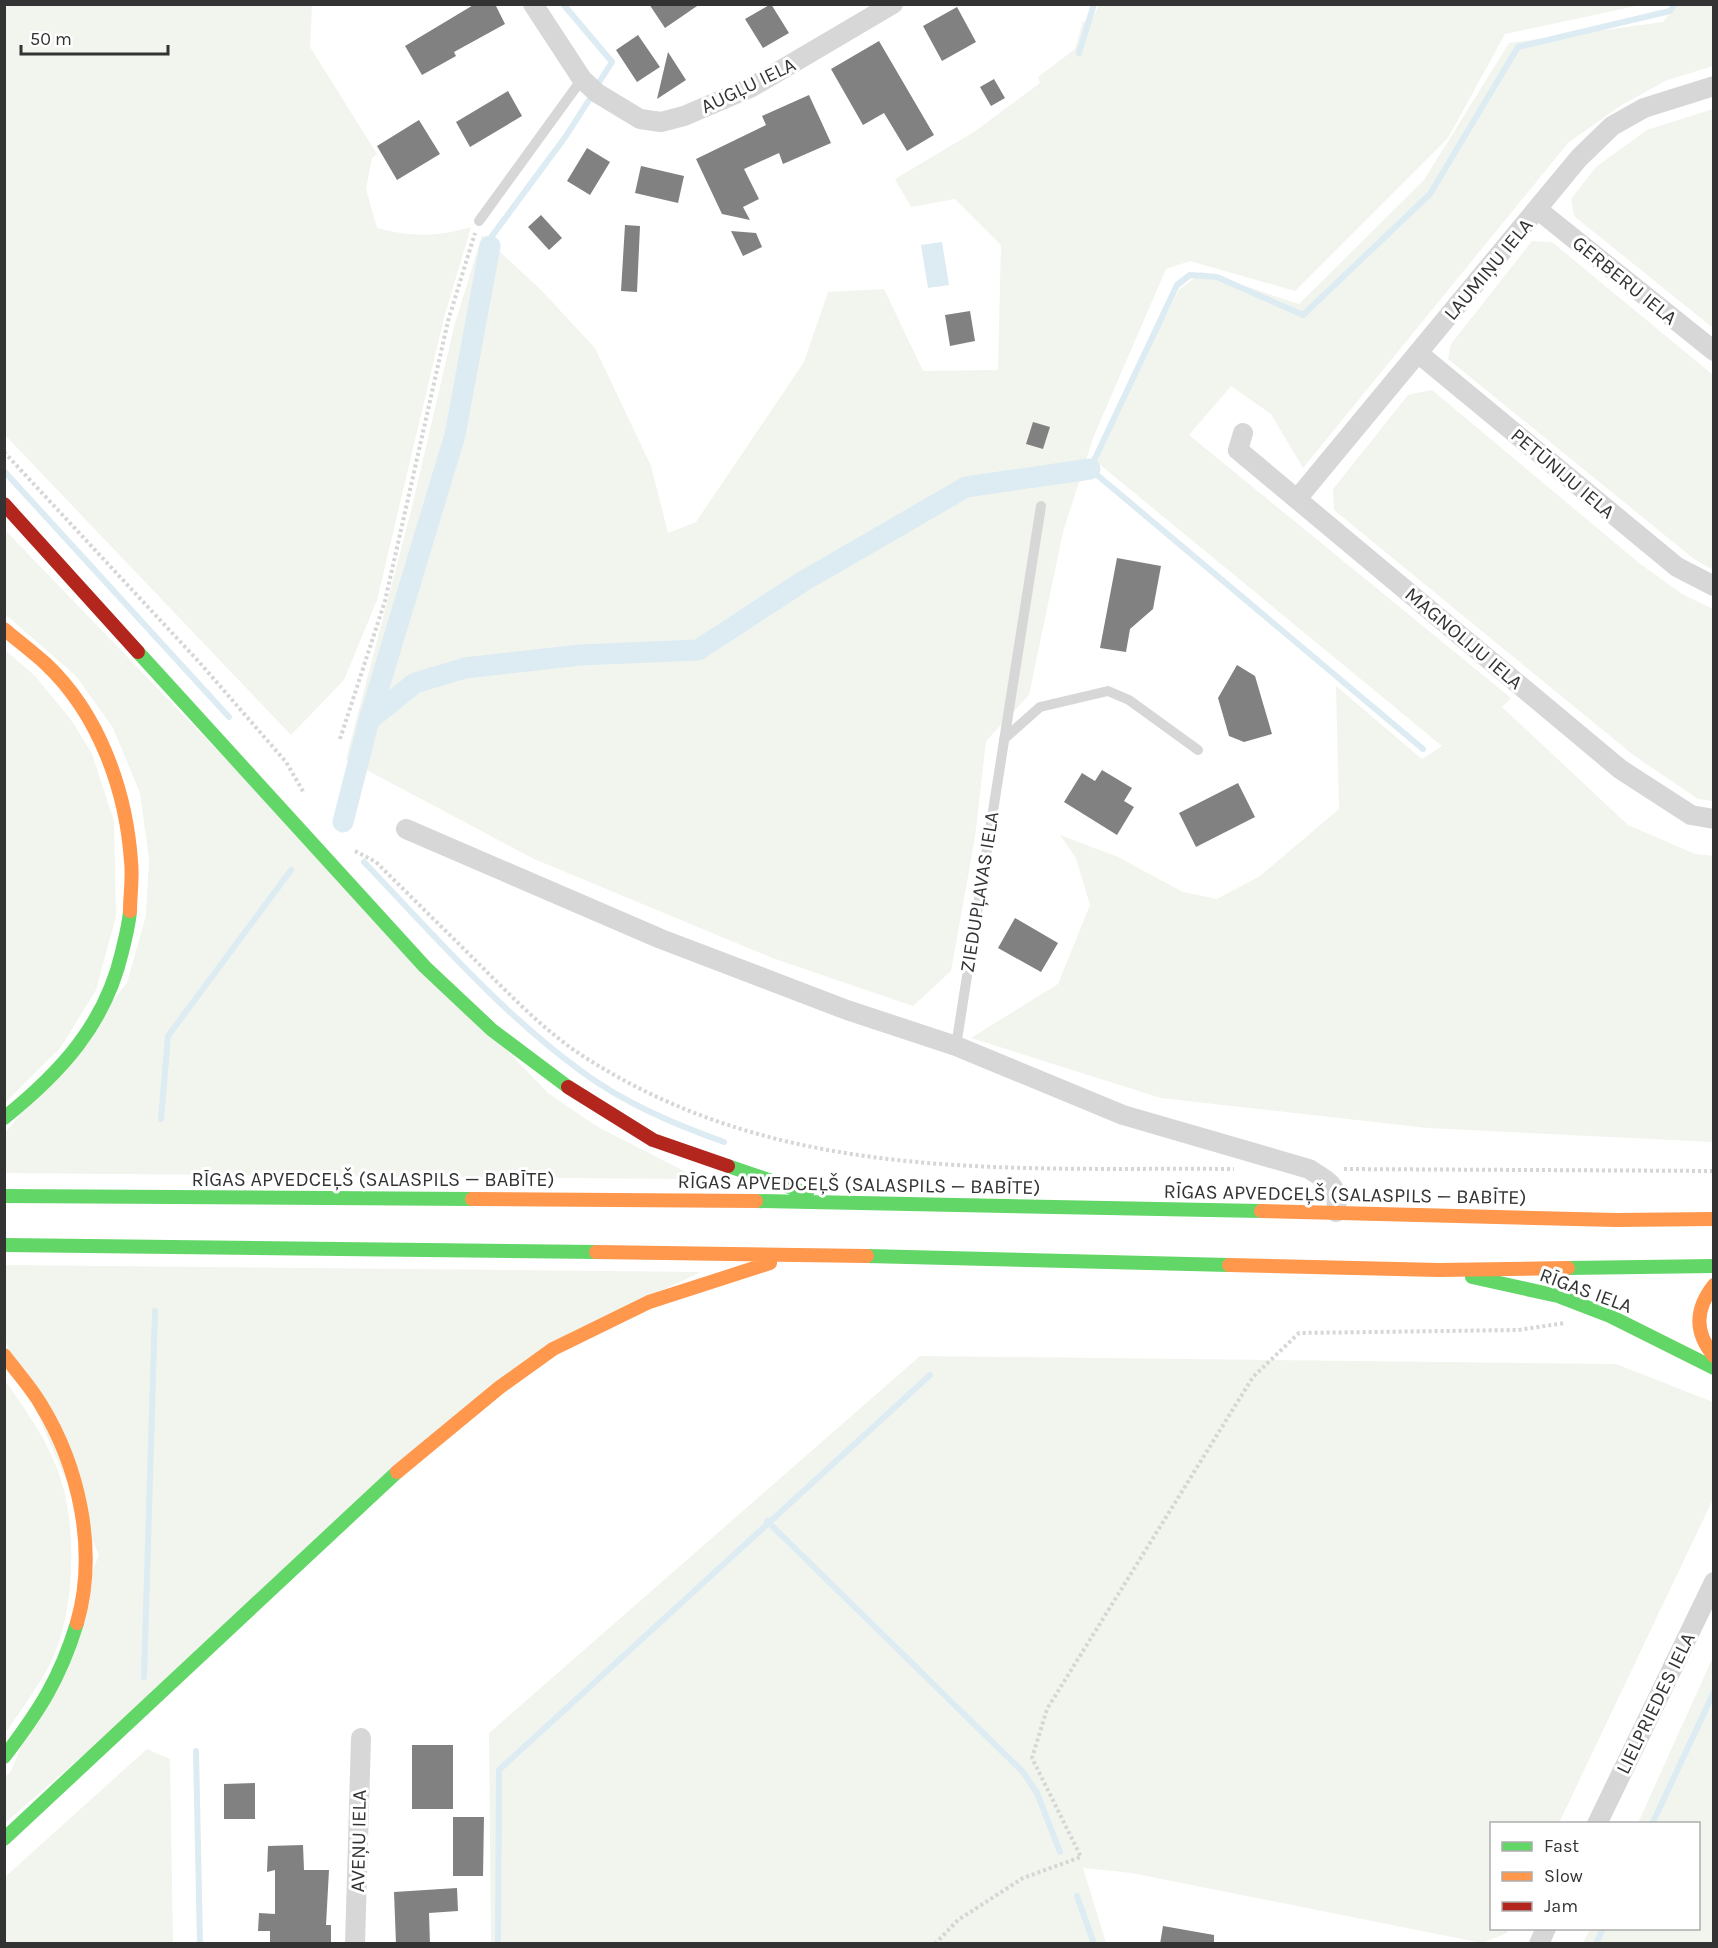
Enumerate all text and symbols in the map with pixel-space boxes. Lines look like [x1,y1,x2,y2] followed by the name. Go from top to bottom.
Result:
[21,18,168,56] scale bar
[30,28,72,50] text: 50 m
[697,53,799,118] street label: AUGĻU IELA
[1439,214,1538,325] street label: LAUMIŅU IELA
[1568,231,1682,330] street label: GERBERU IELA
[1506,423,1619,523] street label: PETŪNIJU IELA
[1400,583,1527,694] street label: MAGNOLIJU IELA
[955,810,1004,974] street label: ZIEDUPĻAVAS IELA
[191,1167,555,1191] street label: RĪGAS APVEDCEĻŠ (SALASPILS — BABĪTE)
[677,1169,1041,1199] street label: RĪGAS APVEDCEĻŠ (SALASPILS — BABĪTE)
[1163,1179,1527,1209] street label: RĪGAS APVEDCEĻŠ (SALASPILS — BABĪTE)
[1536,1263,1635,1318] street label: RĪGAS IELA
[1611,1629,1700,1778] street label: LIELPRIEDES IELA
[346,1790,371,1892] street label: AVEŅU IELA
[1490,1822,1700,1930] legend
[1544,1835,1579,1857] text: Fast
[1544,1865,1583,1887] text: Slow
[1544,1895,1578,1917] text: Jam

